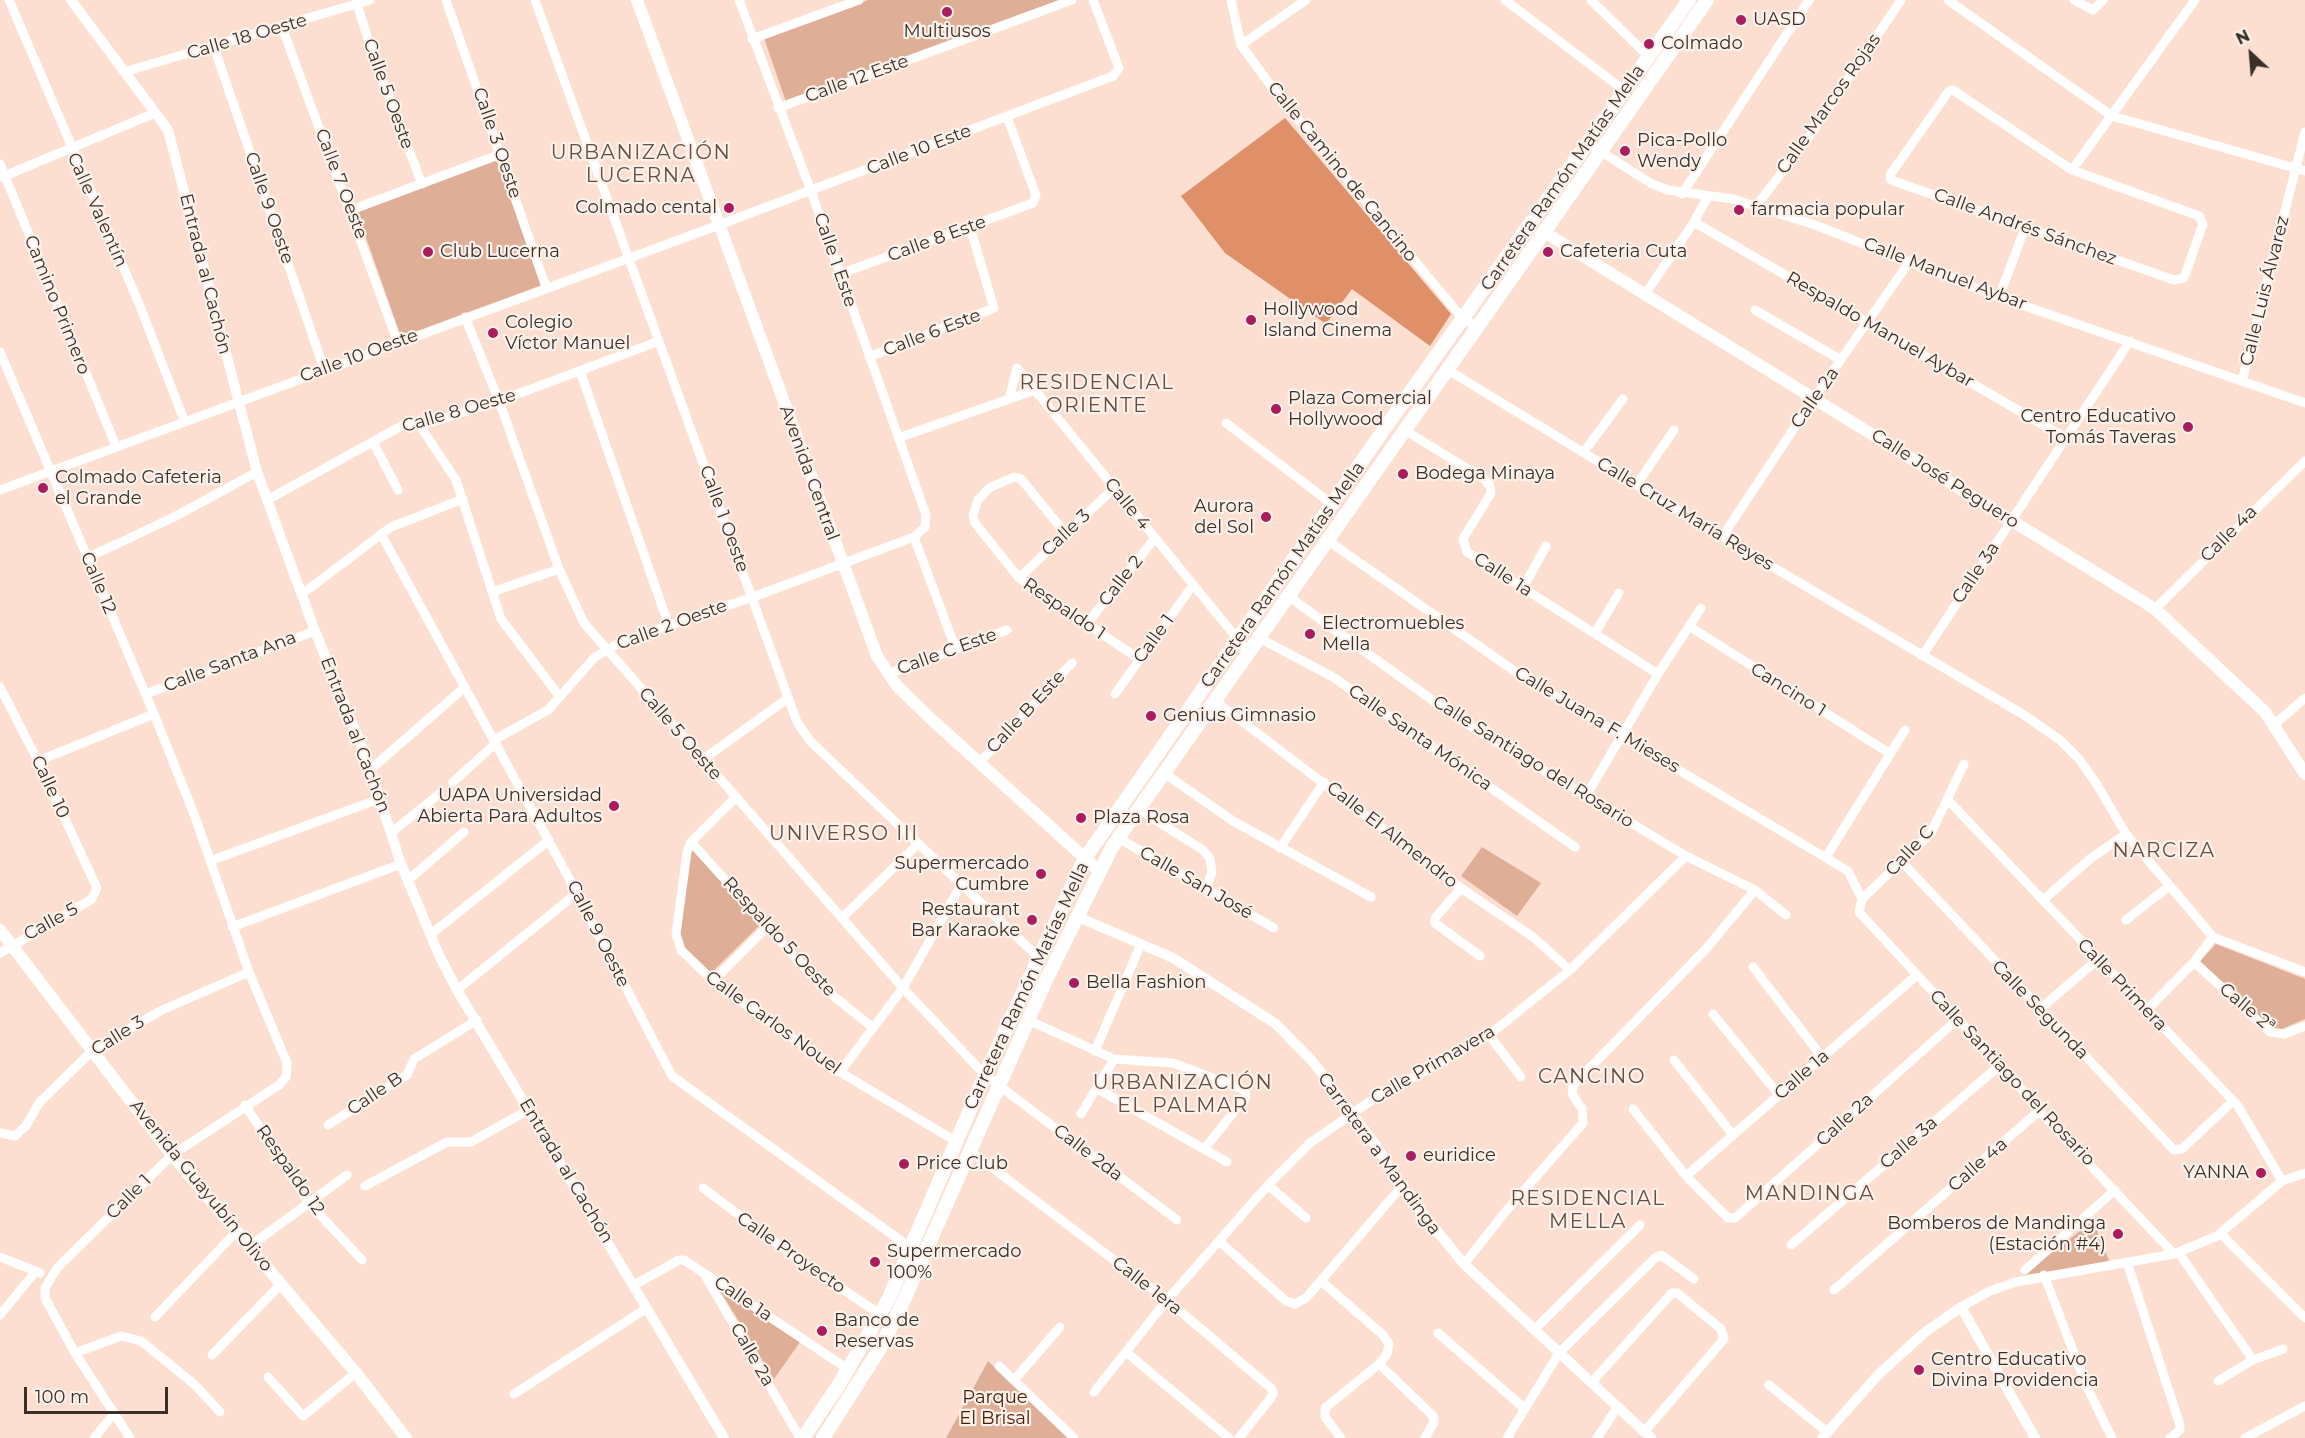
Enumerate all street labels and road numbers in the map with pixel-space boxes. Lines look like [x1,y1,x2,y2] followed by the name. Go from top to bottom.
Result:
[185,10,309,64] street label: Calle 18 Oeste
[1772,30,1886,178] street label: Calle Marcos Rojas
[358,36,418,152] street label: Calle 5 Oeste
[802,50,912,108] street label: Calle 12 Este
[1476,61,1650,295] street label: Carretera Ramón Matías Mella
[1263,78,1421,266] street label: Calle Camino de Cancino
[468,85,526,201] street label: Calle 3 Oeste
[864,120,974,180] street label: Calle 10 Este
[310,126,372,242] street label: Calle 7 Oeste
[62,149,132,271] street label: Calle Valentín
[240,149,298,267] street label: Calle 9 Oeste
[1931,184,2119,270] street label: Calle Andrés Sánchez
[175,191,235,357] street label: Entrada al Cachón
[809,210,861,310] street label: Calle 1 Este
[885,211,989,267] street label: Calle 8 Este
[2236,214,2294,368] street label: Calle Luis Álvarez
[19,232,95,378] street label: Camino Primero
[1860,233,2030,315] street label: Calle Manuel Aybar
[1782,267,1978,393] street label: Respaldo Manuel Aybar
[880,305,984,361] street label: Calle 6 Este
[297,325,421,387] street label: Calle 10 Oeste
[1786,363,1844,433] street label: Calle 2a
[400,384,518,438] street label: Calle 8 Oeste
[775,403,843,543] street label: Avenida Central
[1867,425,2023,533] street label: Calle José Peguero
[1593,453,1777,575] street label: Calle Cruz María Reyes
[1196,458,1370,692] street label: Carretera Ramón Matías Mella
[695,463,753,575] street label: Calle 1 Oeste
[1100,474,1154,534] street label: Calle 4
[2196,501,2262,567] street label: Calle 4a
[1037,505,1095,561] street label: Calle 3
[1948,538,2004,608] street label: Calle 3a
[1470,548,1536,602] street label: Calle 1a
[75,549,121,617] street label: Calle 12
[1094,551,1148,611] street label: Calle 2
[1019,573,1109,645] street label: Respaldo 1
[614,595,730,655] street label: Calle 2 Oeste
[1129,610,1179,668] street label: Calle 1
[894,624,1000,680] street label: Calle C Este
[161,627,299,697] street label: Calle Santa Ana
[315,654,395,816] street label: Entrada al Cachón
[1746,658,1830,722] street label: Cancino 1
[1511,662,1683,778] street label: Calle Juana F. Mieses
[982,666,1070,758] street label: Calle B Este
[1344,680,1496,796] street label: Calle Santa Mónica
[634,683,726,785] street label: Calle 5 Oeste
[1428,691,1638,833] street label: Calle Santiago del Rosario
[26,752,74,822] street label: Calle 10
[1322,777,1462,893] street label: Calle El Almendro
[1881,821,1939,881] street label: Calle C
[1136,842,1256,924] street label: Calle San José
[960,859,1094,1113] street label: Carretera Ramón Matías Mella
[718,873,840,1001] street label: Respaldo 5 Oeste
[562,877,634,991] street label: Calle 9 Oeste
[20,898,82,946] street label: Calle 5
[2073,934,2171,1036] street label: Calle Primera
[1987,956,2093,1064] street label: Calle Segunda
[701,967,845,1079] street label: Calle Carlos Nouel
[2215,979,2279,1037] street label: Calle 2ª
[1925,985,2099,1171] street label: Calle Santiago del Rosario
[87,1011,149,1061] street label: Calle 3
[1367,1021,1499,1109] street label: Calle Primavera
[1770,1045,1834,1105] street label: Calle 1a
[343,1068,407,1120] street label: Calle B
[1313,1069,1445,1239] street label: Carretera a Mandinga
[1812,1089,1878,1151] street label: Calle 2a
[514,1095,618,1247] street label: Entrada al Cachón
[125,1096,277,1276] street label: Avenida Guayubín Olivo
[1876,1112,1942,1174] street label: Calle 3a
[1049,1120,1127,1186] street label: Calle 2da
[251,1121,329,1219] street label: Respaldo 12
[1944,1133,2012,1197] street label: Calle 4a
[102,1170,156,1224] street label: Calle 1
[732,1207,850,1299] street label: Calle Proyecto
[1108,1252,1186,1320] street label: Calle 1era
[710,1272,776,1326] street label: Calle 1a
[725,1320,779,1390] street label: Calle 2a

